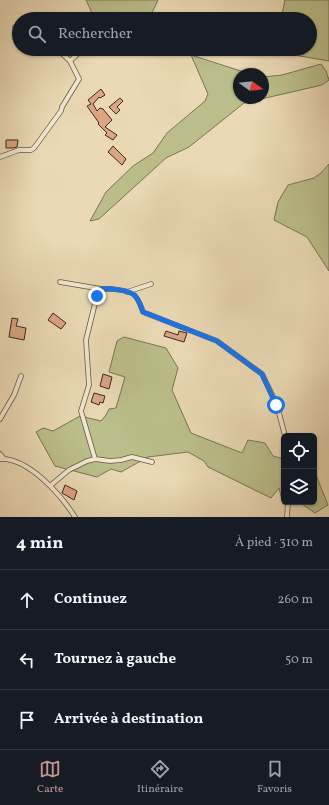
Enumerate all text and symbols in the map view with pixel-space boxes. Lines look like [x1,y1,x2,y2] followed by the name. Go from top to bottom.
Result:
[12,12,317,56] search box
[26,23,48,45] icon: search
[58,24,132,45] text: Rechercher
[233,68,269,104] north arrow
[88,287,106,305] route end
[267,396,285,414] route start
[281,433,317,505] map controls
[281,433,317,469] button: locate
[281,469,317,505] button: layers
[16,532,63,555] text: 4 min
[235,534,313,552] text: À pied · 310 m
[16,589,38,611] icon: ahead
[54,589,127,610] text: Continuez
[278,591,313,609] text: 260 m
[16,649,38,671] icon: left
[54,649,176,670] text: Tournez à gauche
[285,651,313,669] text: 50 m
[16,709,38,731] icon: arrive
[54,709,203,730] text: Arrivée à destination
[37,758,63,797] tab: Carte
[137,758,183,797] tab: Itinéraire
[257,758,292,797] tab: Favoris

